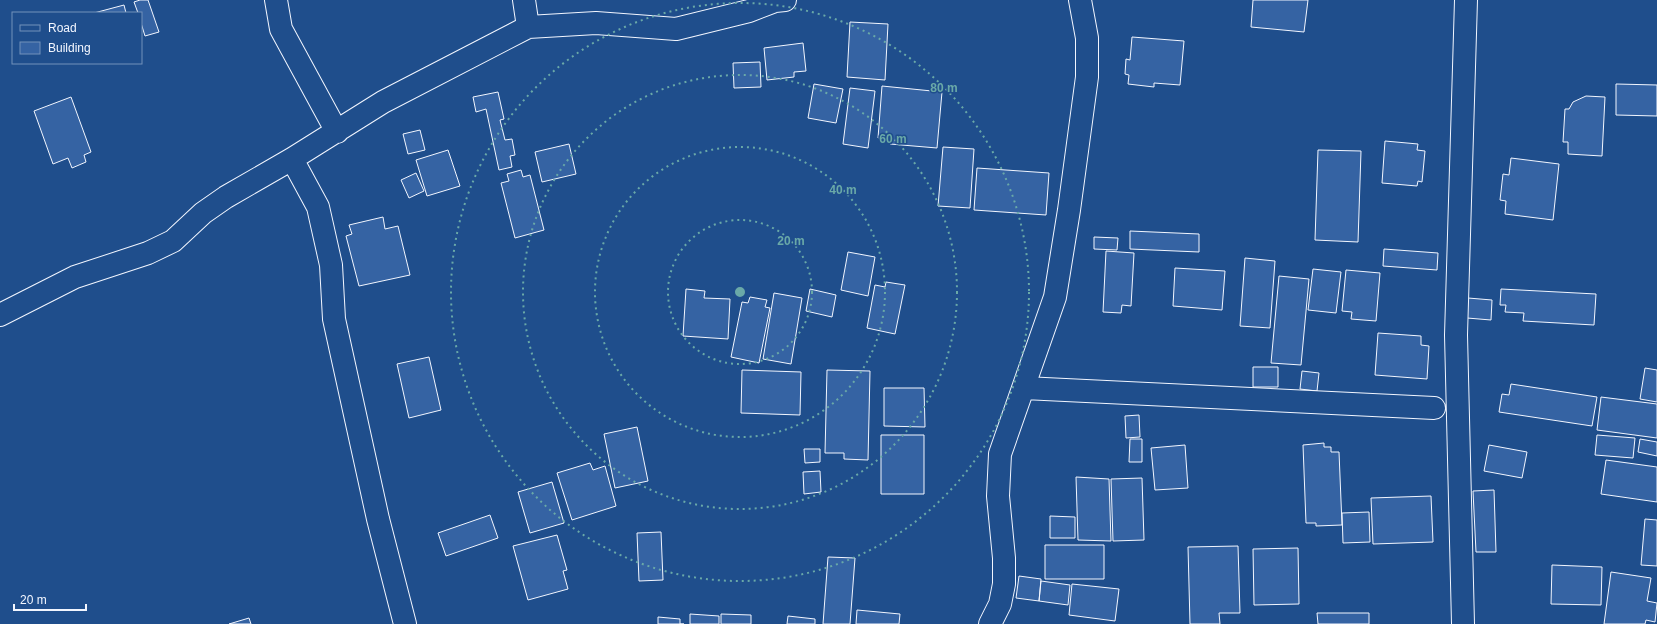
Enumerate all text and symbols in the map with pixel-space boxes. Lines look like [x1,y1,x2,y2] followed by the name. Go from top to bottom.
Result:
[12,12,142,64] legend
[48,21,77,35] text: Road
[48,41,91,55] text: Building
[930,81,958,95] text: 80 m
[879,132,907,146] text: 60 m
[829,183,857,197] text: 40 m
[777,234,805,248] text: 20 m
[733,285,747,299] centre of rings
[14,586,86,612] scale bar
[20,593,47,607] text: 20 m

